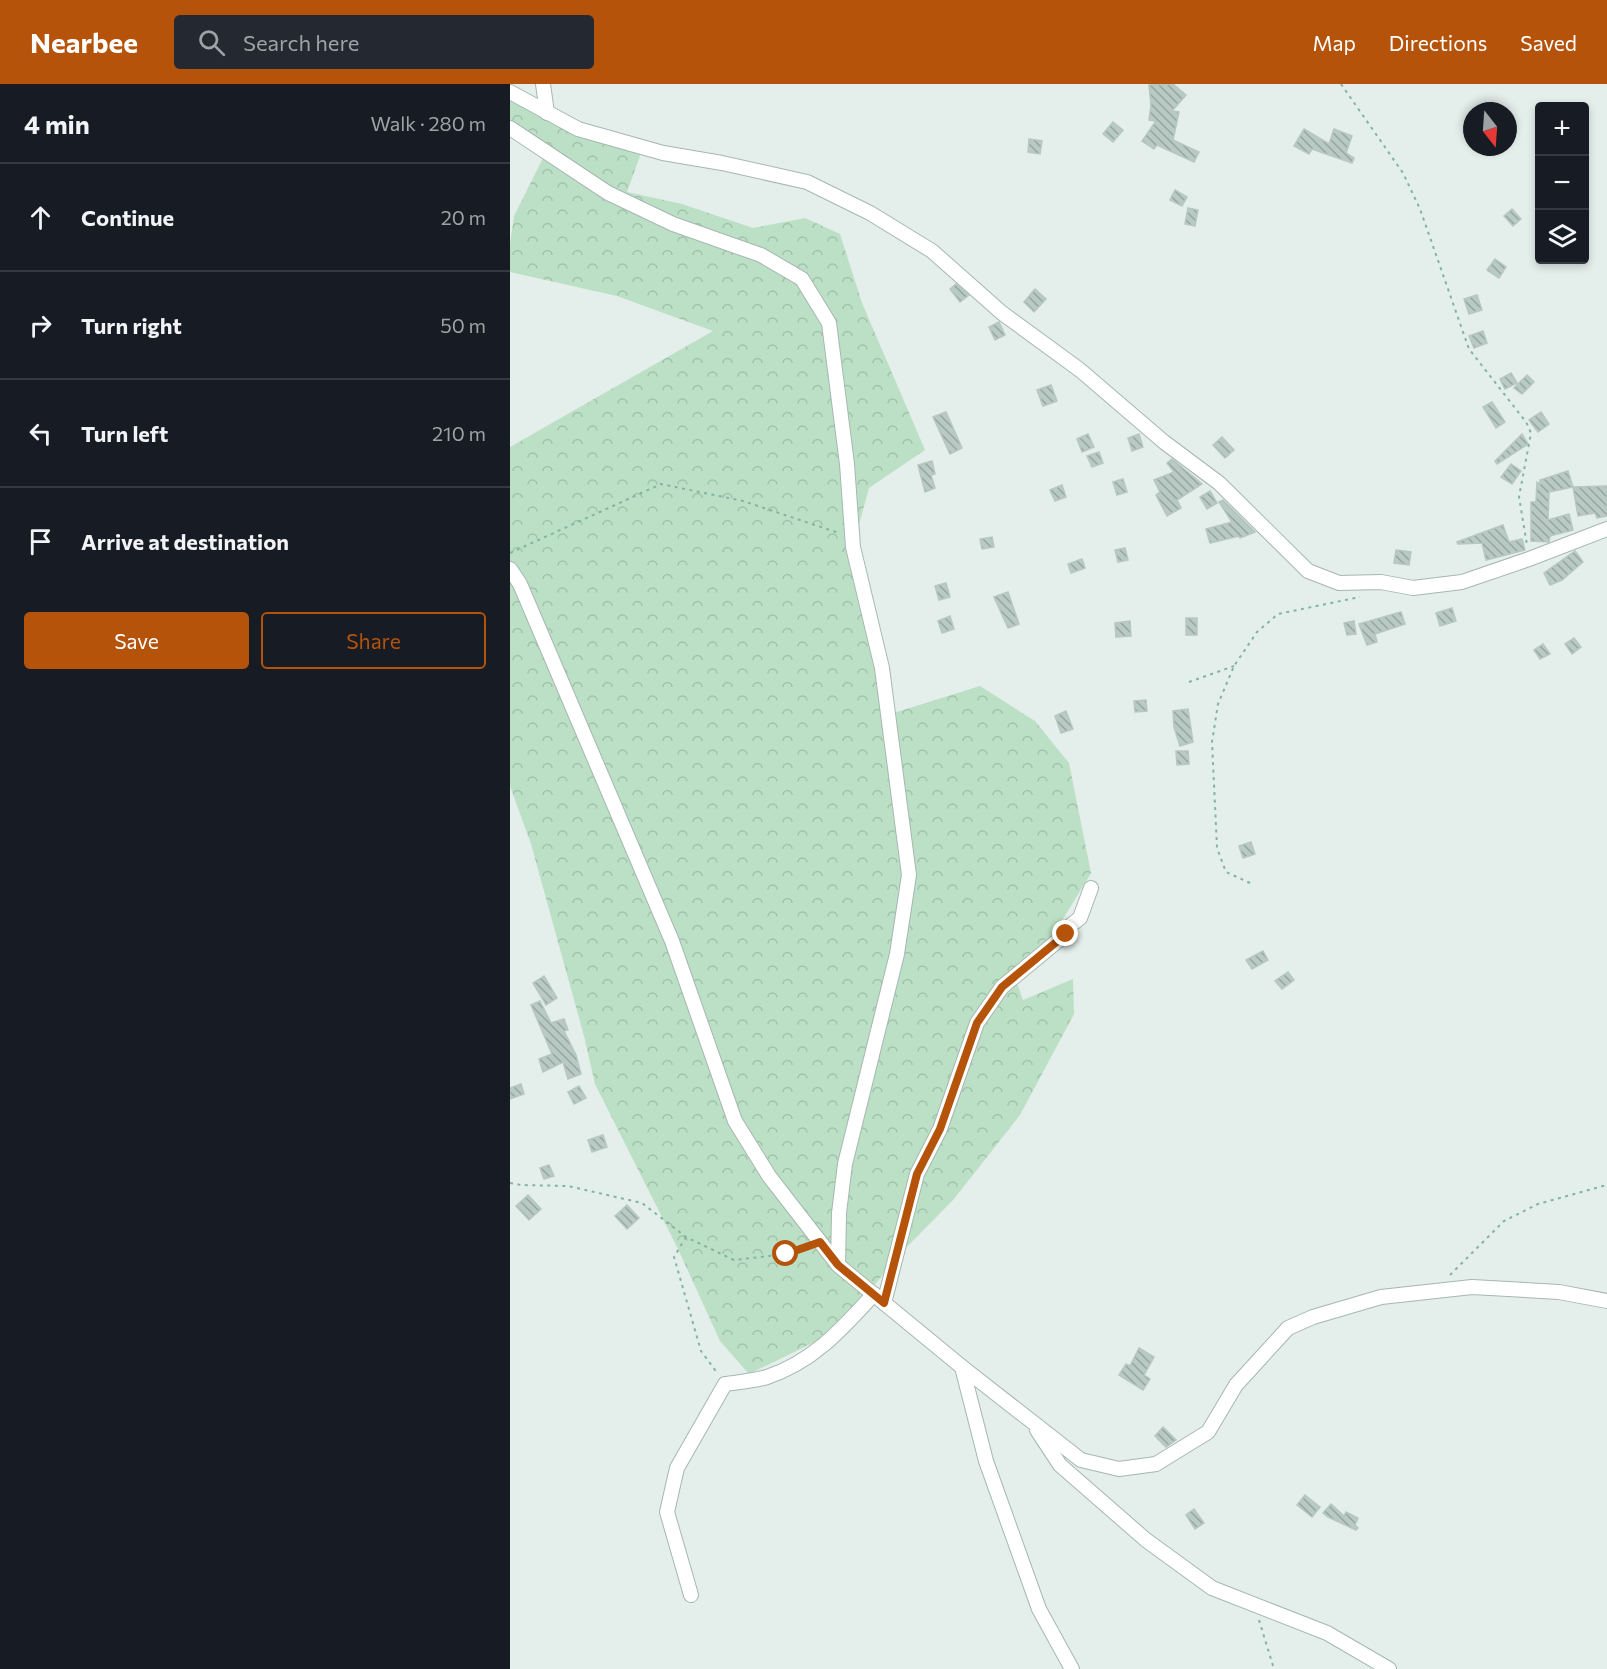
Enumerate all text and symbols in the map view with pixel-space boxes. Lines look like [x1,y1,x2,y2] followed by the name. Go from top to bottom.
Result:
[174,15,594,69] search box
[30,25,138,59] text: Nearbee
[195,26,228,59] icon: search
[243,29,359,56] text: Search here
[1313,30,1356,55] text: Map
[1389,30,1487,55] text: Directions
[1520,30,1577,55] text: Saved
[1463,102,1517,156] north arrow
[1535,102,1589,264] map controls
[1535,102,1589,156] button: +
[24,108,90,139] text: 4 min
[370,111,486,135] text: Walk · 280 m
[1535,156,1589,210] button: −
[24,201,57,234] icon: ahead
[81,204,174,231] text: Continue
[441,205,486,229] text: 20 m
[1535,210,1589,264] button: layers
[24,309,57,342] icon: right
[81,312,182,339] text: Turn right
[440,313,486,337] text: 50 m
[24,417,57,450] icon: left
[81,420,168,447] text: Turn left
[432,421,486,445] text: 210 m
[24,525,57,558] icon: arrive
[81,528,289,555] text: Arrive at destination
[24,612,249,669] button: Save
[261,612,486,669] button: Share
[1052,920,1078,946] route end
[772,1240,798,1266] route start

